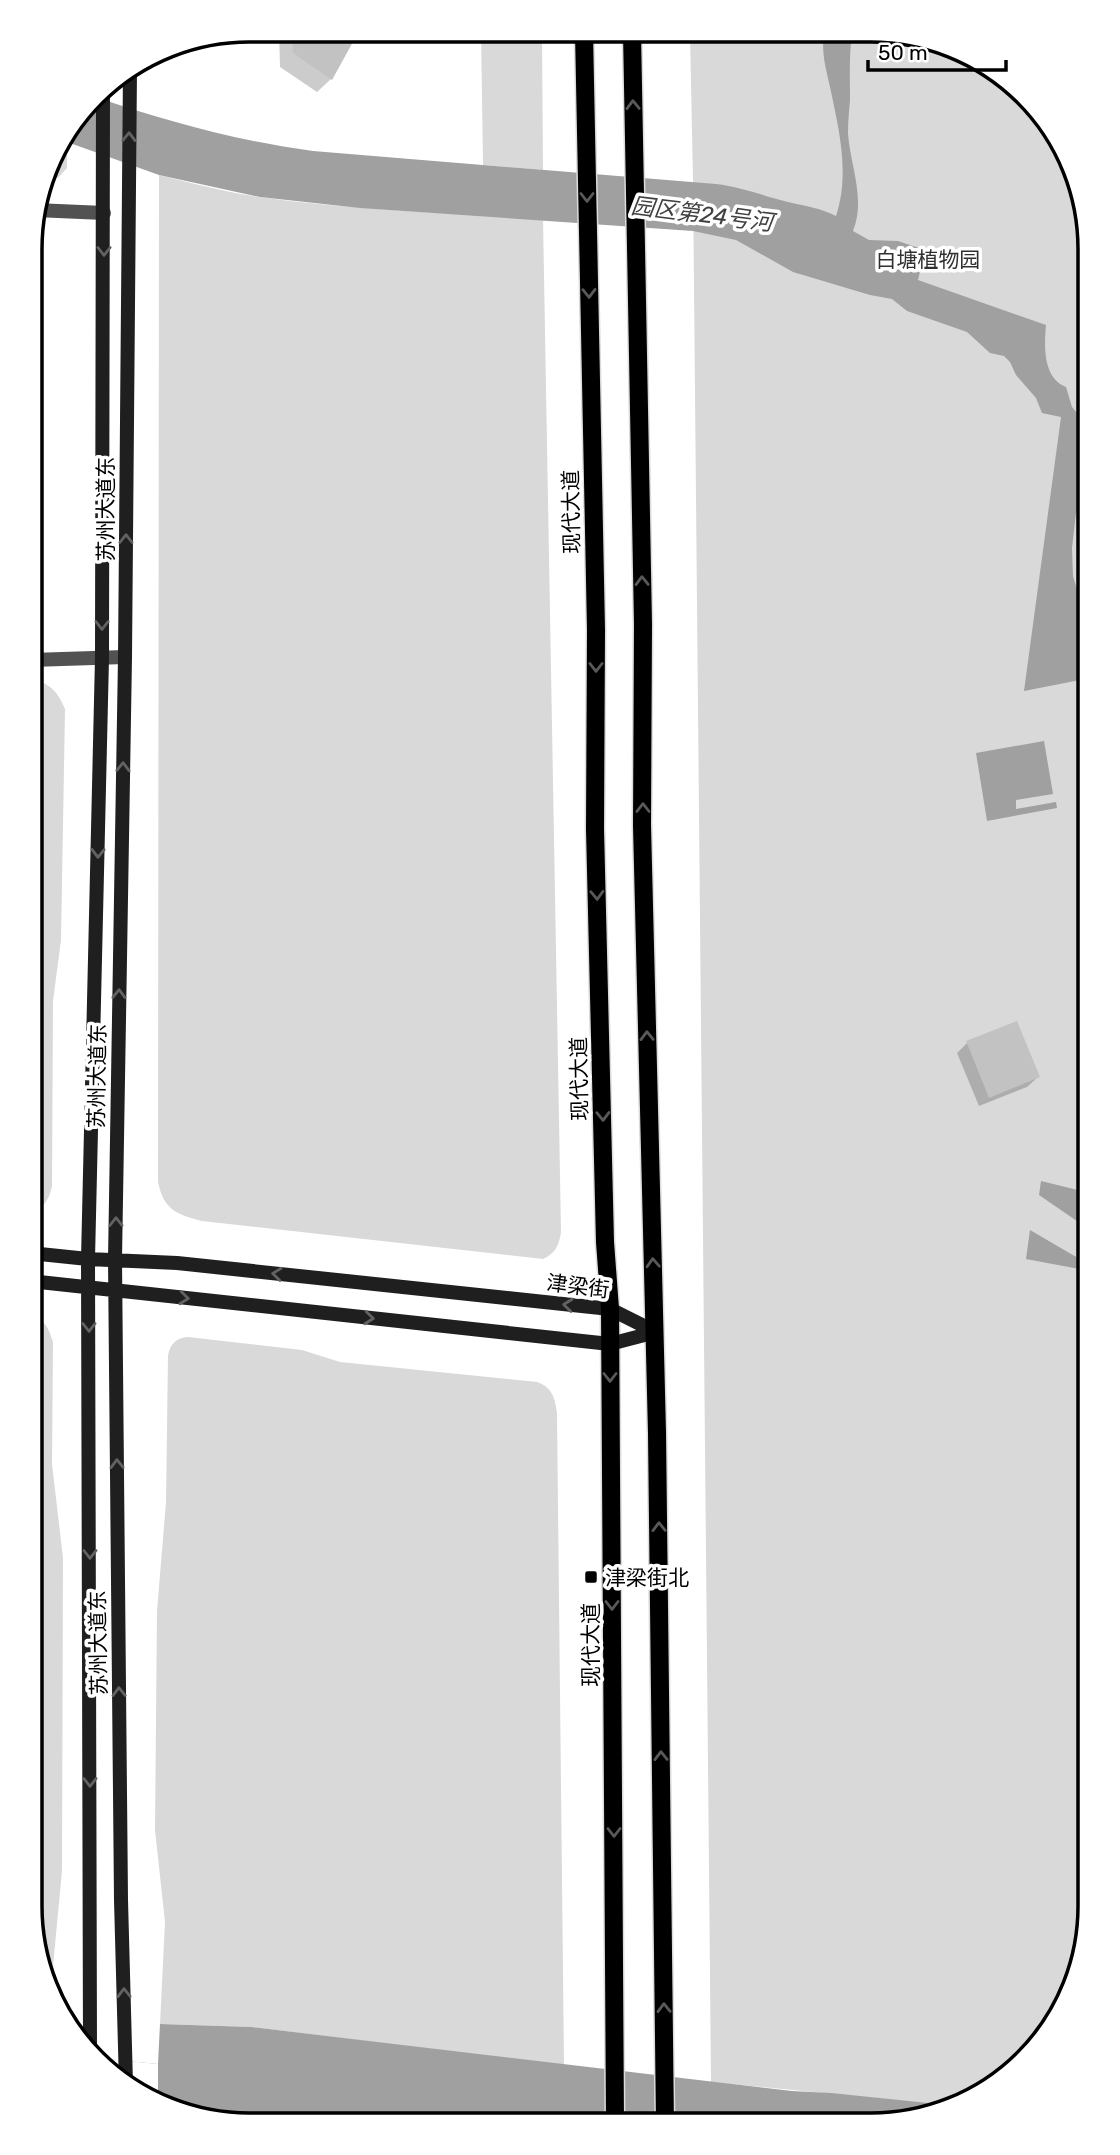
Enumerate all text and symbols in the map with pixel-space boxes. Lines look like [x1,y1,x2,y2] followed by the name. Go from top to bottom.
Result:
[868,28,1006,72] scale bar
[878,40,928,65] text: 50 m
[626,99,641,110] one-way arrow
[121,131,137,142] one-way arrow
[629,191,779,237] water label: 园区第24号河
[579,192,595,203] one-way arrow
[96,246,112,257] one-way arrow
[876,247,981,272] park label: 白塘植物园
[581,287,596,298] one-way arrow
[93,457,118,562] street label: 苏州大道东
[558,470,584,554] street label: 现代大道
[118,534,134,544] one-way arrow
[634,575,650,586] one-way arrow
[95,620,110,631] one-way arrow
[588,662,604,673] one-way arrow
[115,761,131,772] one-way arrow
[635,803,650,814] one-way arrow
[90,848,105,859] one-way arrow
[589,889,604,900] one-way arrow
[112,989,127,1000] one-way arrow
[84,1023,110,1129] street label: 苏州大道东
[639,1030,655,1041] one-way arrow
[566,1037,592,1121] street label: 现代大道
[595,1112,611,1122] one-way arrow
[108,1216,124,1227] one-way arrow
[645,1258,660,1269] one-way arrow
[272,1267,283,1282] one-way arrow
[545,1270,611,1302] street label: 津梁街
[178,1290,189,1305] one-way arrow
[562,1298,574,1313] one-way arrow
[363,1310,374,1325] one-way arrow
[81,1322,97,1333] one-way arrow
[602,1373,618,1383] one-way arrow
[109,1458,125,1469] one-way arrow
[651,1522,667,1532] one-way arrow
[82,1550,98,1560] one-way arrow
[605,1565,689,1590] place label: 津梁街北
[583,1569,599,1585] marker: 津梁街北
[85,1590,111,1696] street label: 苏州大道东
[604,1600,620,1611] one-way arrow
[578,1603,603,1687] street label: 现代大道
[111,1686,127,1696] one-way arrow
[653,1751,669,1761] one-way arrow
[82,1777,98,1788] one-way arrow
[606,1827,622,1838] one-way arrow
[117,1987,132,1998] one-way arrow
[656,2003,672,2013] one-way arrow

